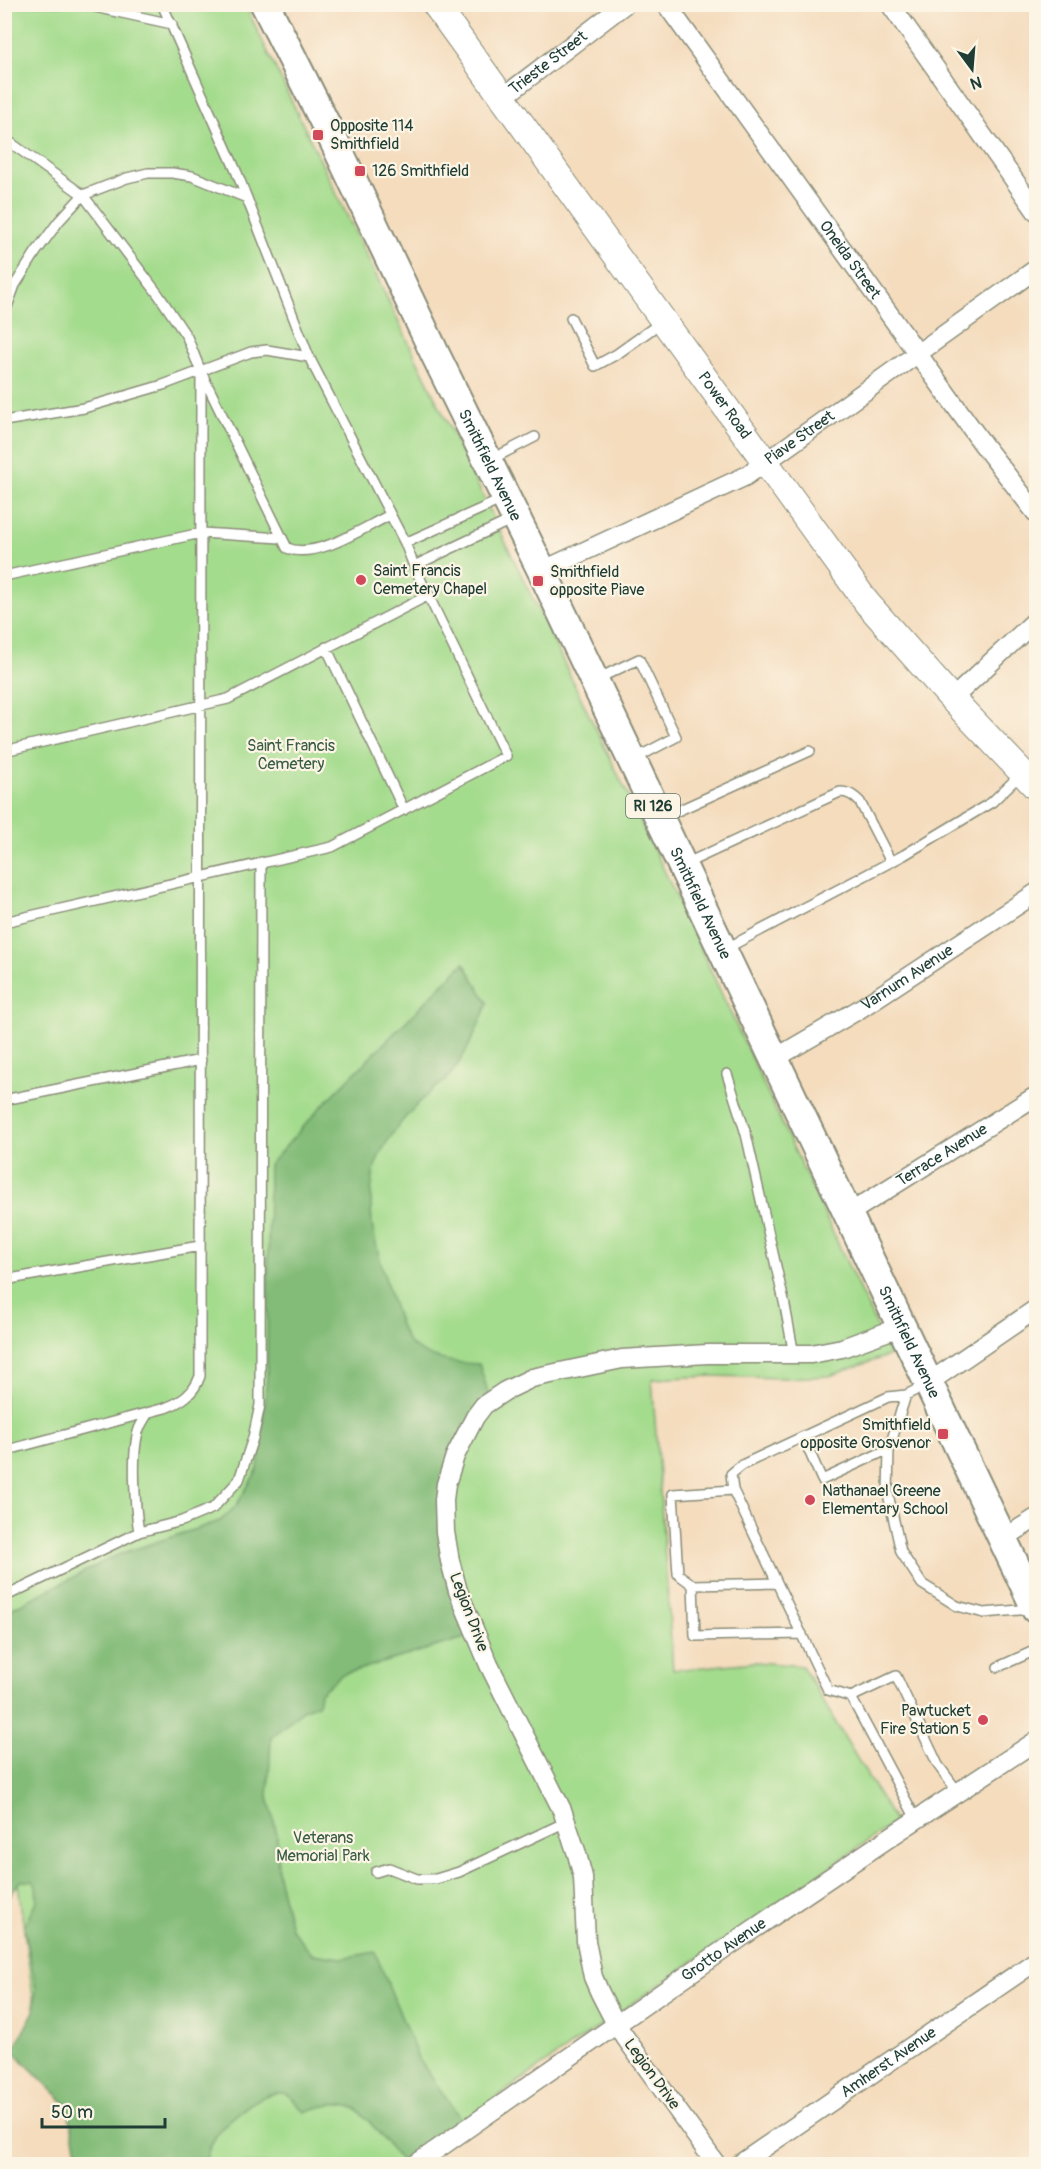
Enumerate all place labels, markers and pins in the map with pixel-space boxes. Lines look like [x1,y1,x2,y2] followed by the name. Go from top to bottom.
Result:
[330,116,413,154] place label: Opposite 114 Smithfield
[311,128,325,142] marker: Opposite 114 Smithfield
[372,161,469,181] place label: 126 Smithfield
[353,164,367,178] marker: 126 Smithfield
[373,561,487,599] place label: Saint Francis Cemetery Chapel
[550,562,645,600] place label: Smithfield opposite Piave
[354,573,368,587] marker: Saint Francis Cemetery Chapel
[531,574,545,588] marker: Smithfield opposite Piave
[801,1415,931,1453] place label: Smithfield opposite Grosvenor
[936,1427,950,1441] marker: Smithfield opposite Grosvenor
[822,1481,948,1519] place label: Nathanael Greene Elementary School
[803,1493,817,1507] marker: Nathanael Greene Elementary School
[880,1701,972,1739] place label: Pawtucket Fire Station 5
[976,1713,990,1727] marker: Pawtucket Fire Station 5

